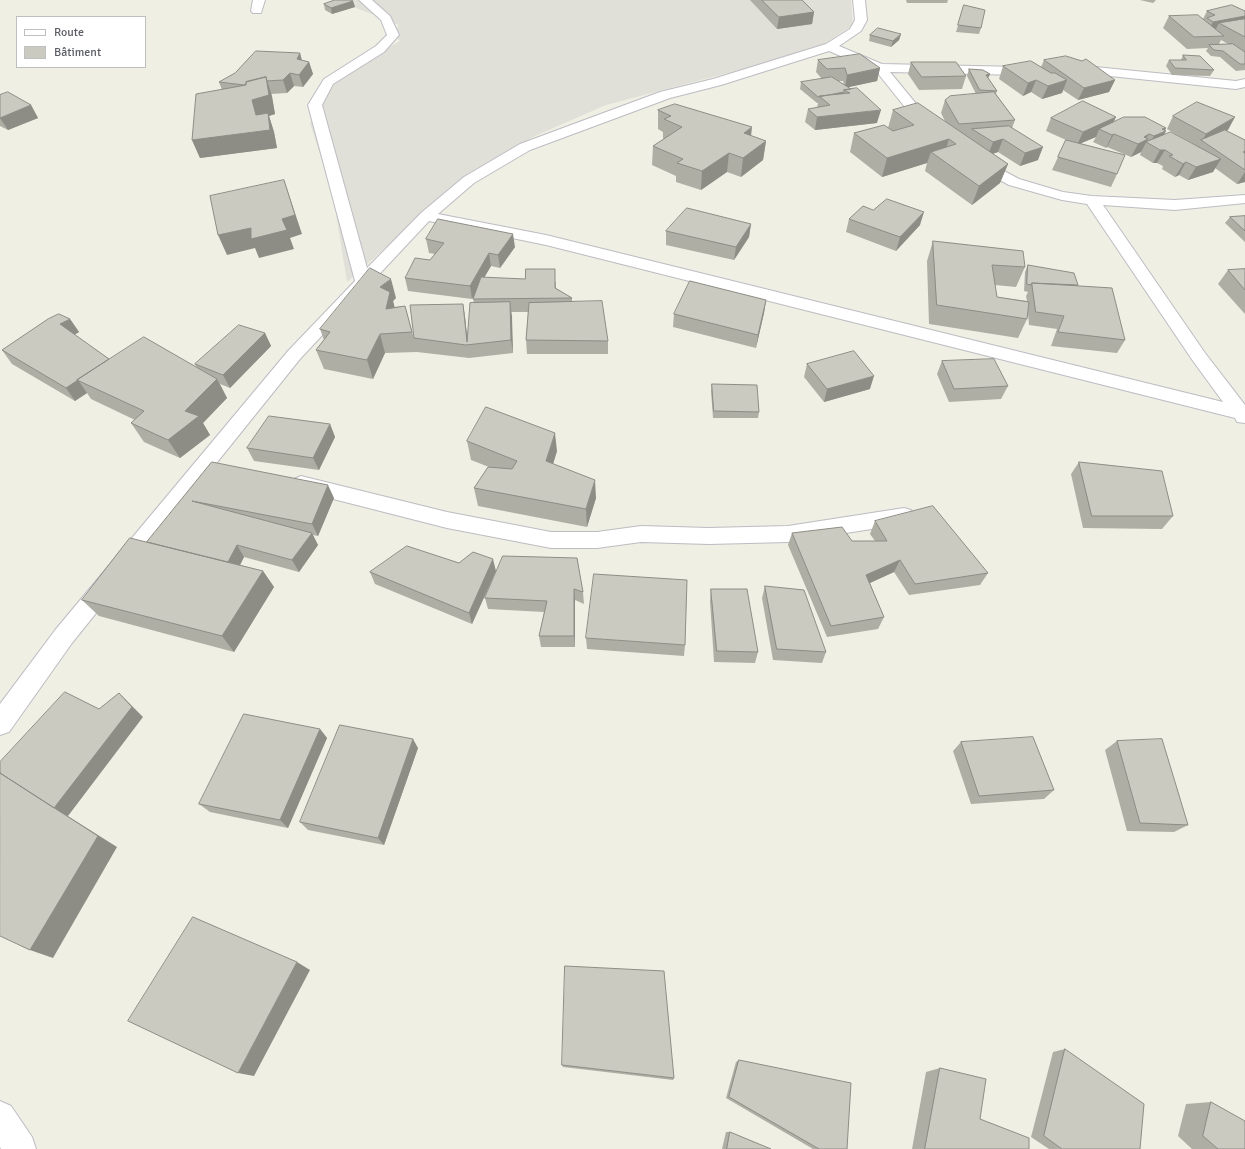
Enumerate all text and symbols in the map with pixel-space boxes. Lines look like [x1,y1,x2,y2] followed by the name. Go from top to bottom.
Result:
[16,16,146,68] legend
[54,25,84,40] text: Route
[54,45,101,60] text: Bâtiment

